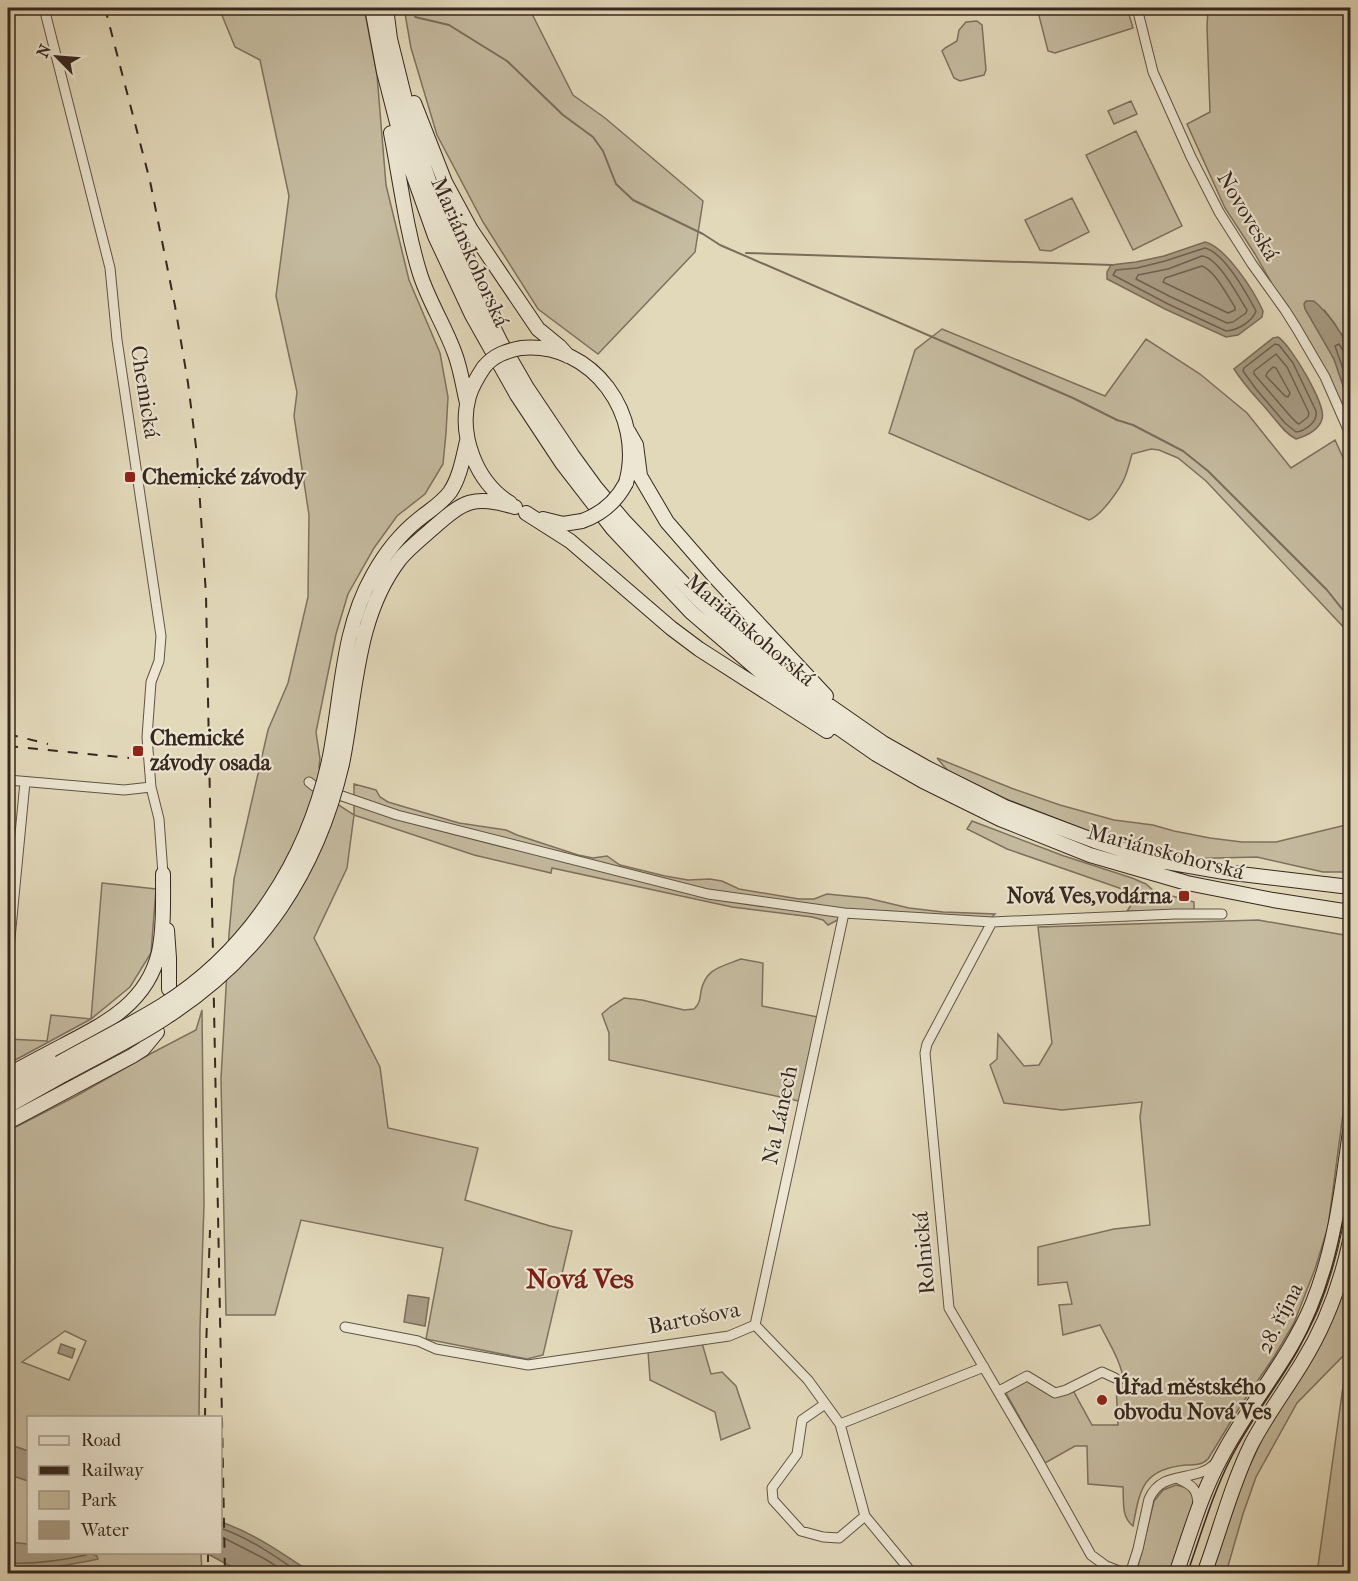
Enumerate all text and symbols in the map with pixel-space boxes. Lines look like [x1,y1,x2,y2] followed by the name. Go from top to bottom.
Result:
[27,27,87,87] north arrow
[33,41,55,60] text: N
[1211,167,1285,266] street label: Novoveská
[425,173,515,332] street label: Mariánskohorská
[125,344,165,441] street label: Chemická
[142,464,307,490] place label: Chemické závody
[123,470,137,484] marker: Chemické závody
[680,568,821,692] street label: Mariánskohorská
[149,725,272,776] place label: Chemické závody osada
[131,744,145,758] marker: Chemické závody osada
[1085,819,1248,886] street label: Mariánskohorská
[1006,883,1173,909] place label: Nová Ves,vodárna
[1177,889,1191,903] marker: Nová Ves,vodárna
[757,1063,803,1167] street label: Na Lánech
[907,1210,941,1295] street label: Rolnická
[526,1262,634,1295] district label: Nová Ves
[1251,1278,1309,1358] street label: 28. října
[646,1296,743,1340] street label: Bartošova
[1113,1372,1272,1425] place label: Úřad městského obvodu Nová Ves
[1095,1393,1109,1407] marker: Úřad městského obvodu Nová Ves
[27,1416,222,1554] legend
[81,1430,121,1451] text: Road
[81,1460,145,1481] text: Railway
[81,1490,118,1511] text: Park
[80,1520,129,1541] text: Water

